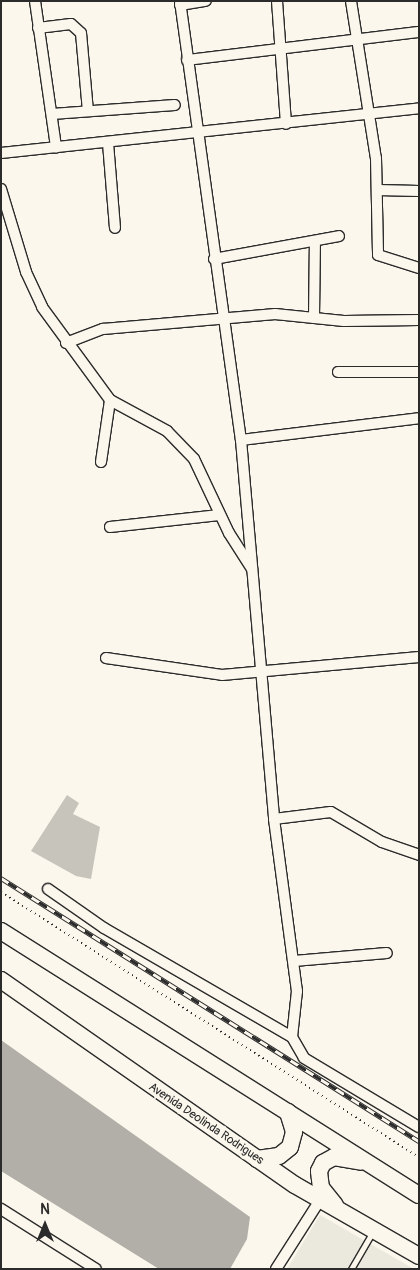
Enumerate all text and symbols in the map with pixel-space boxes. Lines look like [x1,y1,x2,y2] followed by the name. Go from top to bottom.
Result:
[146,1080,266,1168] street label: Avenida Deolinda Rodrigues
[20,1200,70,1250] north arrow
[40,1201,50,1218] text: N

